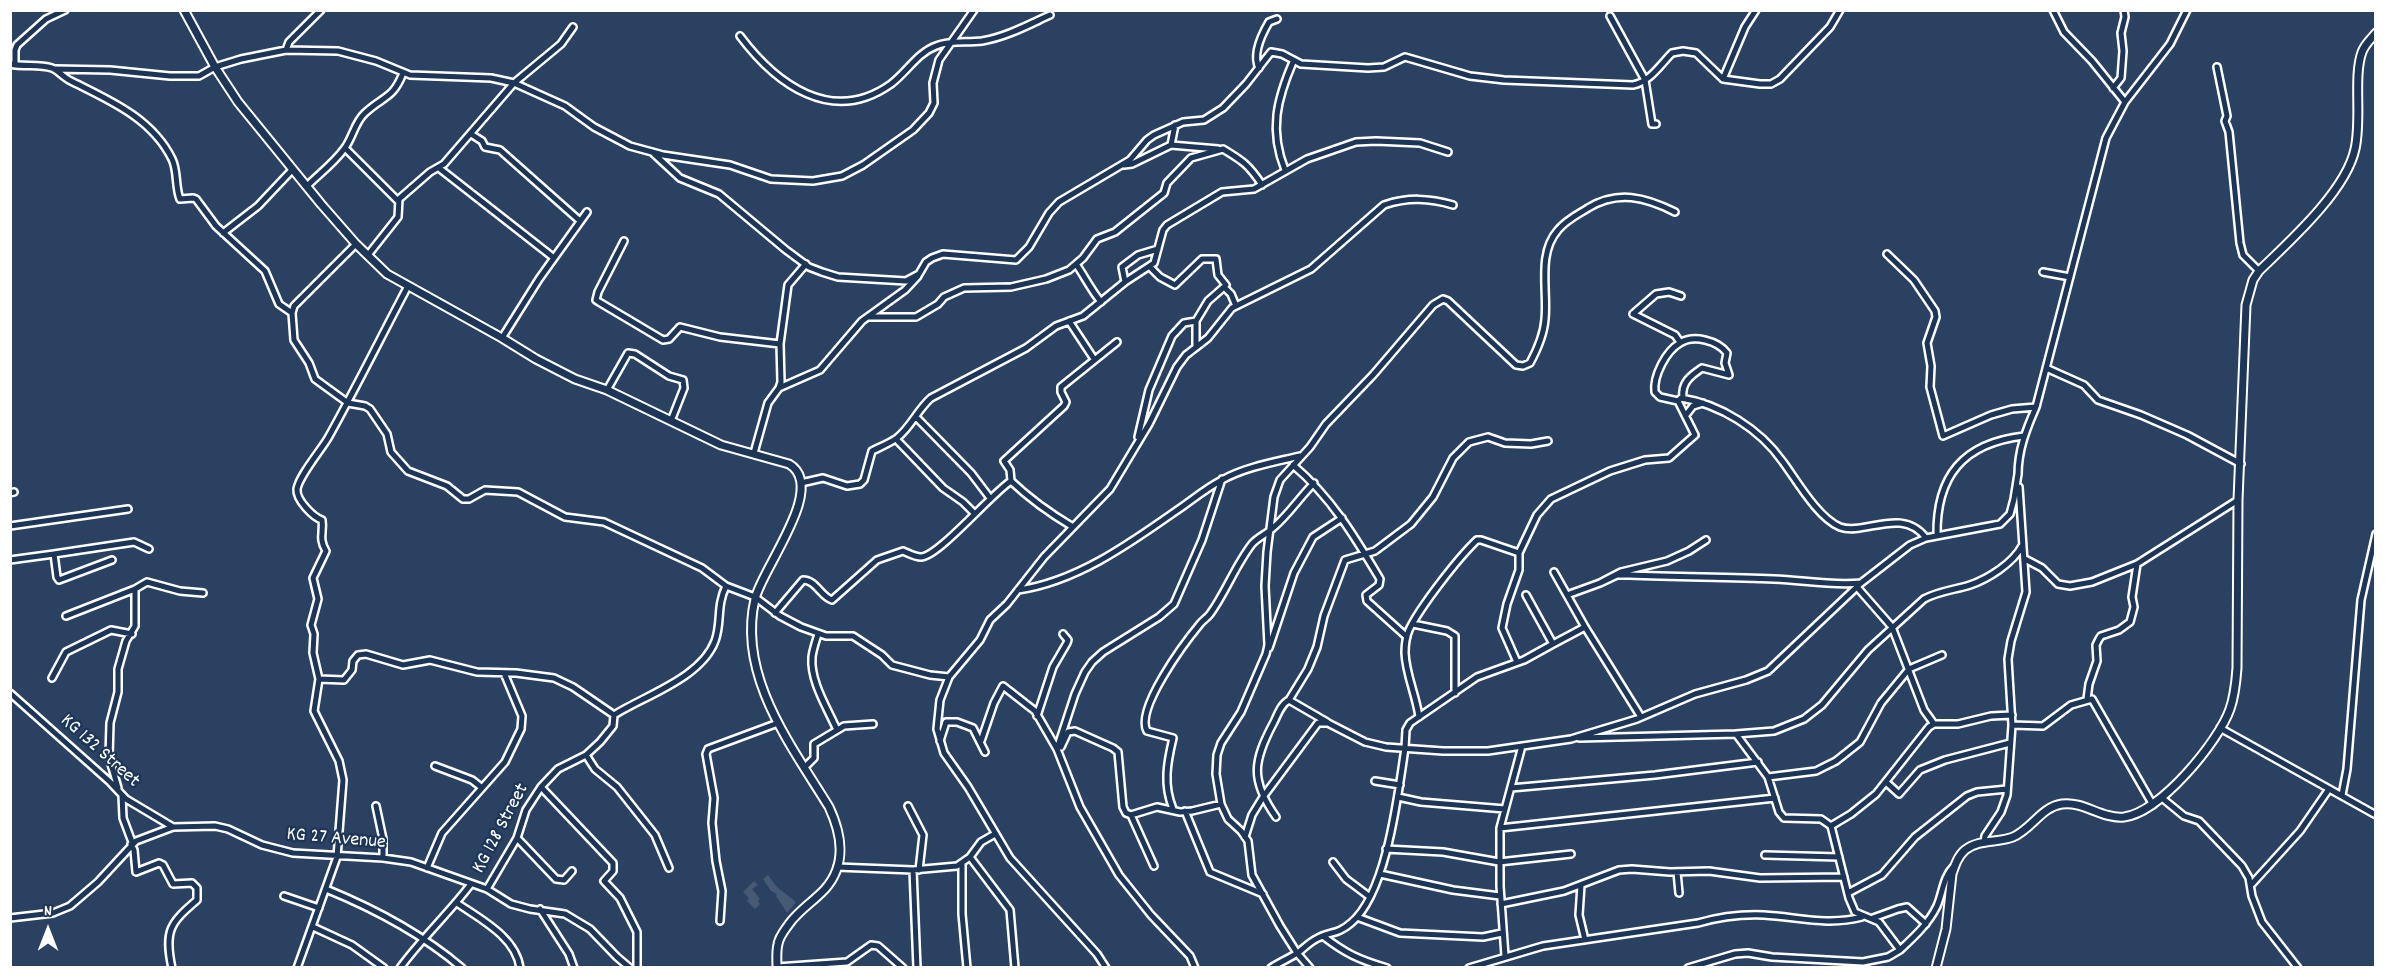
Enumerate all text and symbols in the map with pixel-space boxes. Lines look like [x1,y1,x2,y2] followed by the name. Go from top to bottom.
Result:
[54,710,144,794] street label: KG 132 Street
[468,780,536,878] street label: KG 128 Street
[285,824,387,856] street label: KG 27 Avenue
[18,900,78,960] north arrow
[44,900,52,923] text: N

